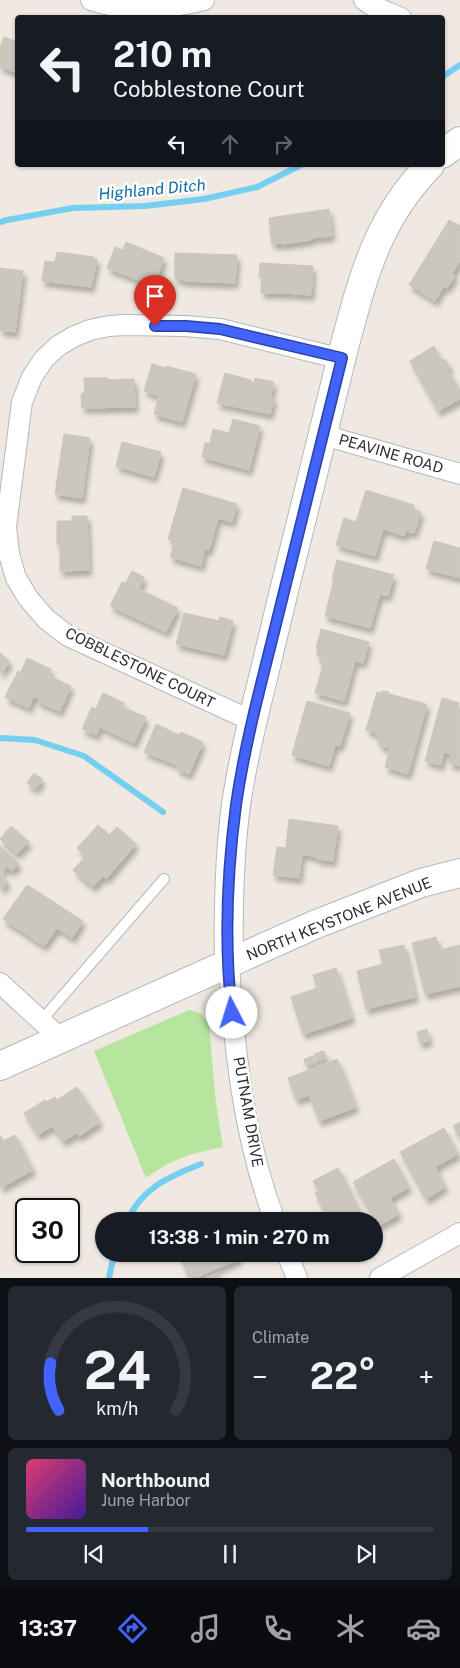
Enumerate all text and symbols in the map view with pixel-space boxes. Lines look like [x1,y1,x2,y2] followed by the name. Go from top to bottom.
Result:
[113,34,212,75] text: 210 m
[30,35,95,100] icon: left
[113,76,305,102] text: Cobblestone Court
[163,130,191,158] icon: left
[216,130,244,158] icon: ahead
[269,130,297,158] icon: right
[98,175,206,204] water label: Highland Ditch
[134,275,176,326] pin
[141,282,169,310] icon: arrive
[337,430,445,477] street label: PEAVINE ROAD
[63,624,218,711] street label: COBBLESTONE COURT
[244,874,434,964] street label: NORTH KEYSTONE AVENUE
[205,986,257,1038] position arrow
[230,1055,267,1169] street label: PUTNAM DRIVE
[15,1198,80,1263] speed limit sign: 30
[148,1226,330,1248] text: 13:38 · 1 min · 270 m
[252,1328,309,1347] text: Climate
[83,1340,151,1401] text: 24
[310,1353,376,1398] text: 22°
[252,1360,268,1393] text: −
[418,1360,434,1393] text: +
[96,1398,138,1419] text: km/h
[101,1469,210,1491] text: Northbound
[101,1491,191,1510] text: June Harbor
[80,1540,108,1568] icon: previous
[216,1540,244,1568] icon: pause
[352,1540,380,1568] icon: next
[115,1611,150,1646] icon: directions
[188,1611,223,1646] icon: music
[260,1611,295,1646] icon: phone
[333,1611,368,1646] icon: climate
[406,1611,441,1646] icon: car
[19,1615,77,1641] text: 13:37

